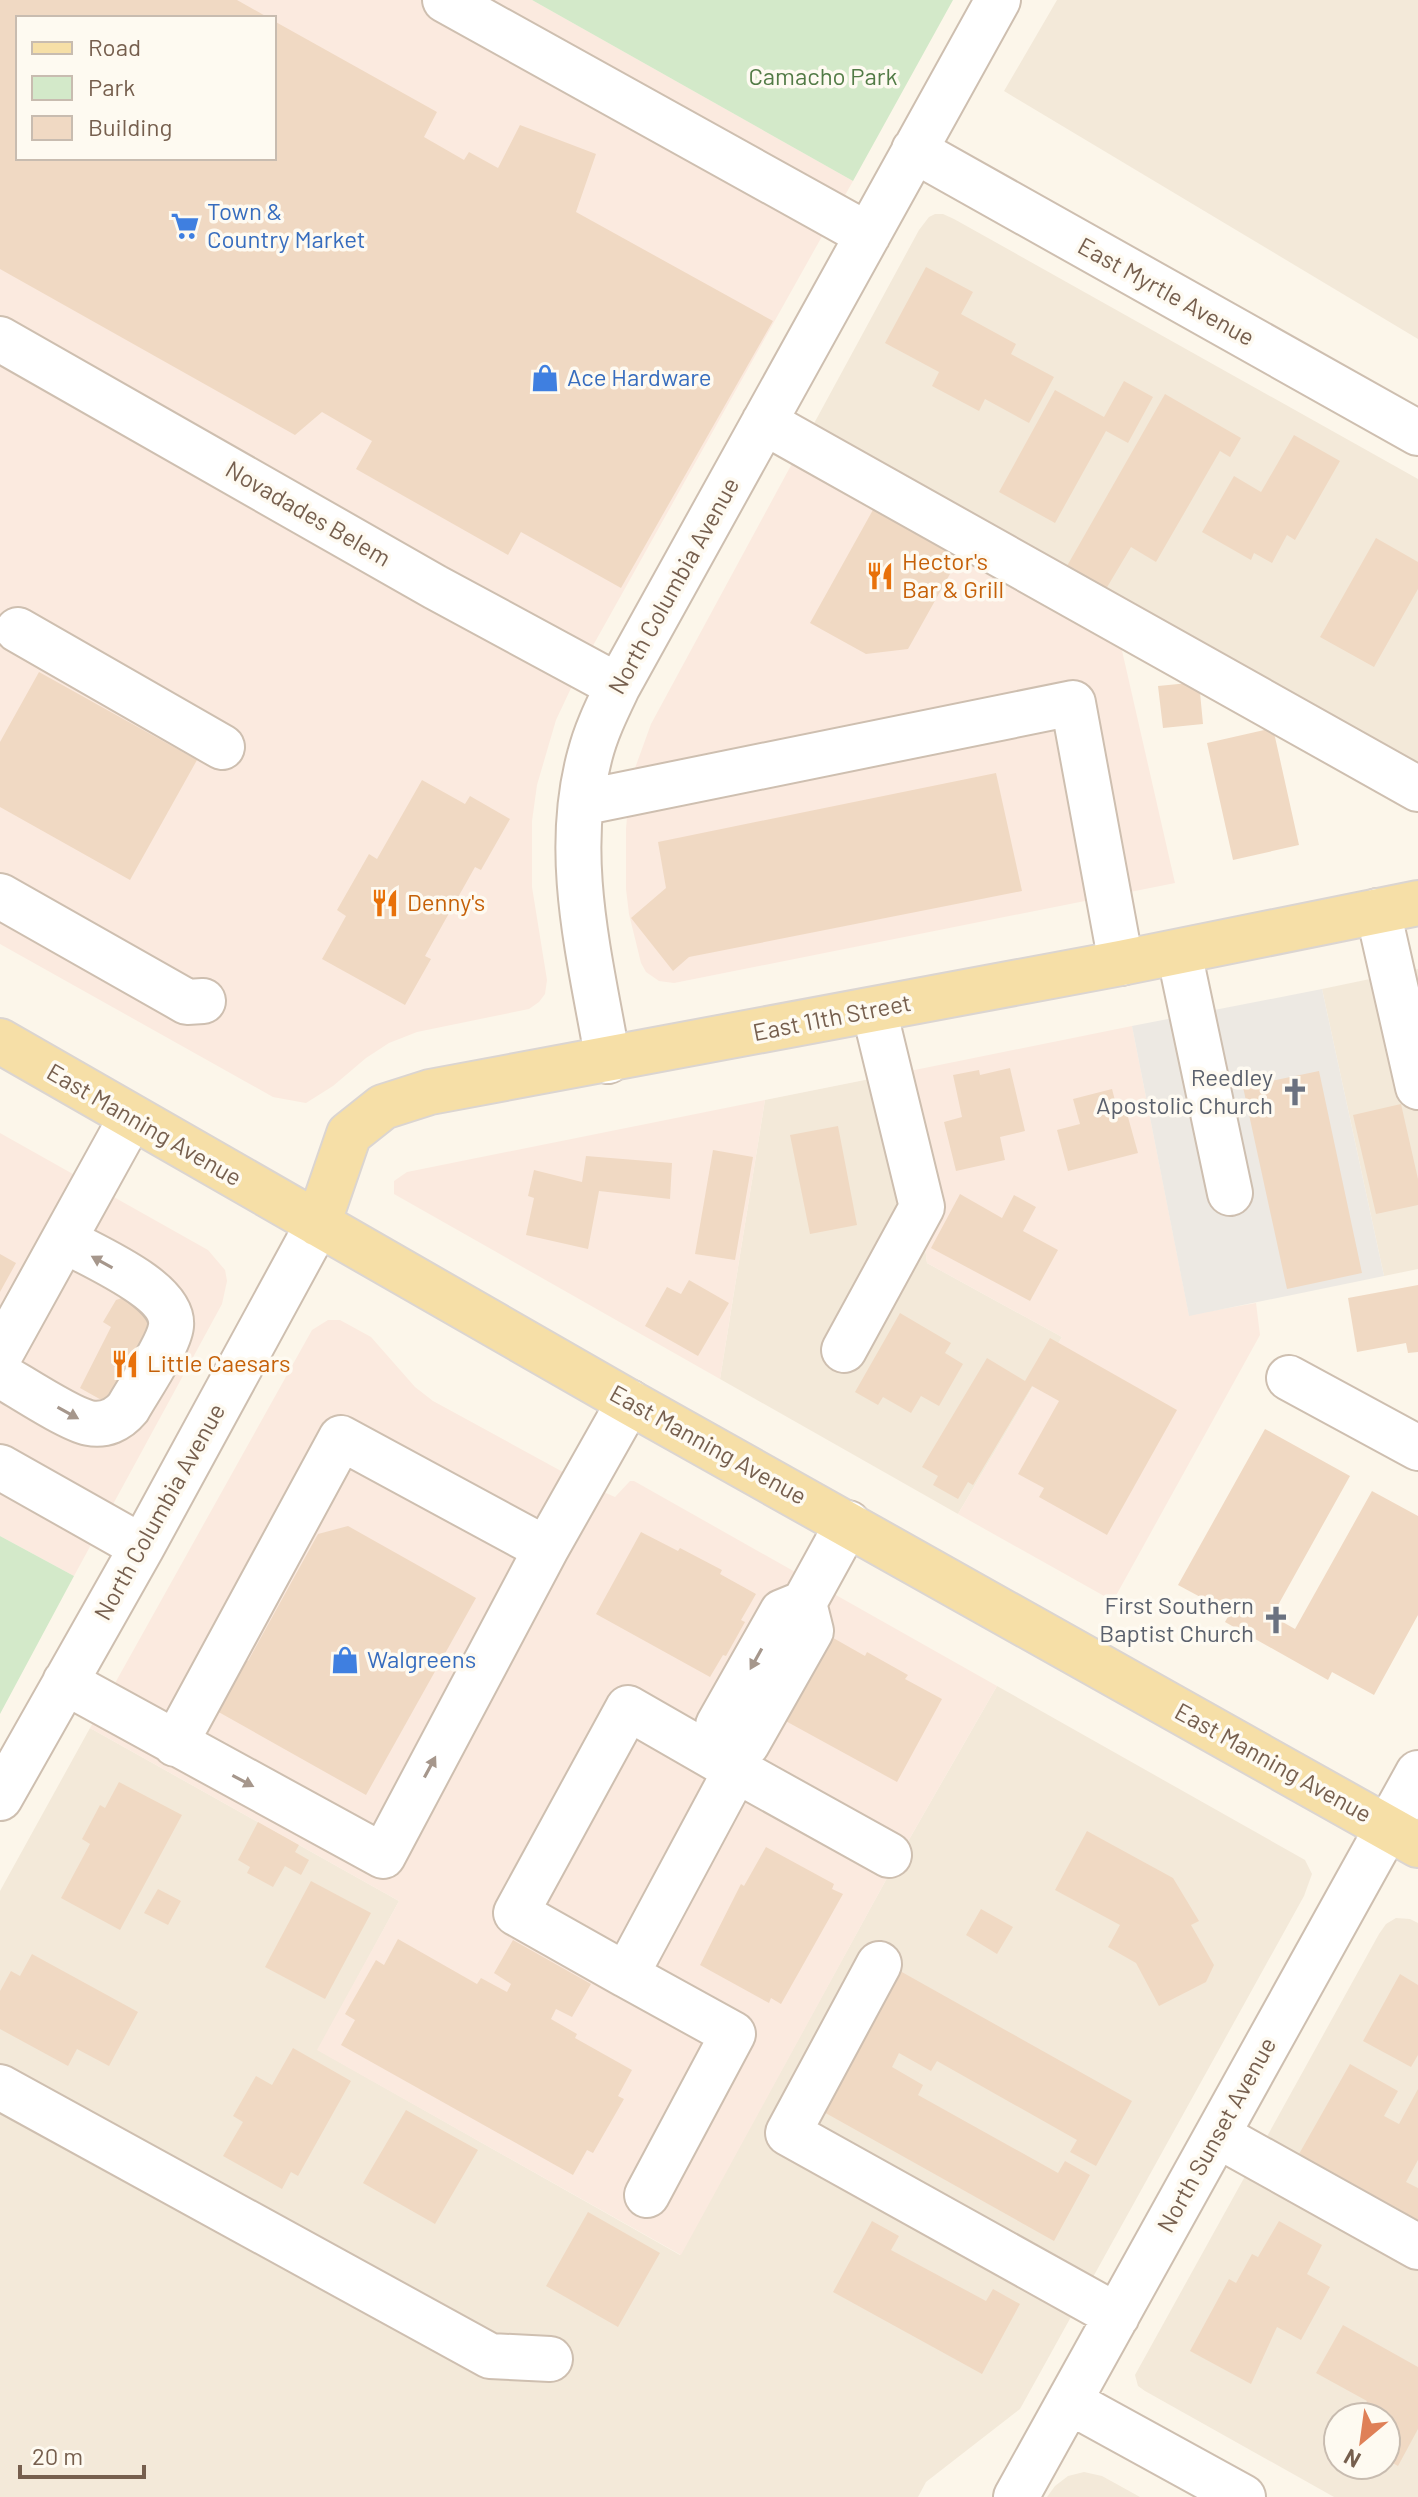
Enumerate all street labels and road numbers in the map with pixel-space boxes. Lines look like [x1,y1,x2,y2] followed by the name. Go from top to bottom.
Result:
[1073,230,1260,351] street label: East Myrtle Avenue
[221,454,396,572] street label: Novadades Belem
[601,472,744,699] street label: North Columbia Avenue
[750,987,913,1046] street label: East 11th Street
[42,1056,247,1191] street label: East Manning Avenue
[605,1378,812,1510] street label: East Manning Avenue
[87,1398,230,1625] street label: North Columbia Avenue
[1170,1696,1377,1828] street label: East Manning Avenue
[1150,2032,1281,2237] street label: North Sunset Avenue

